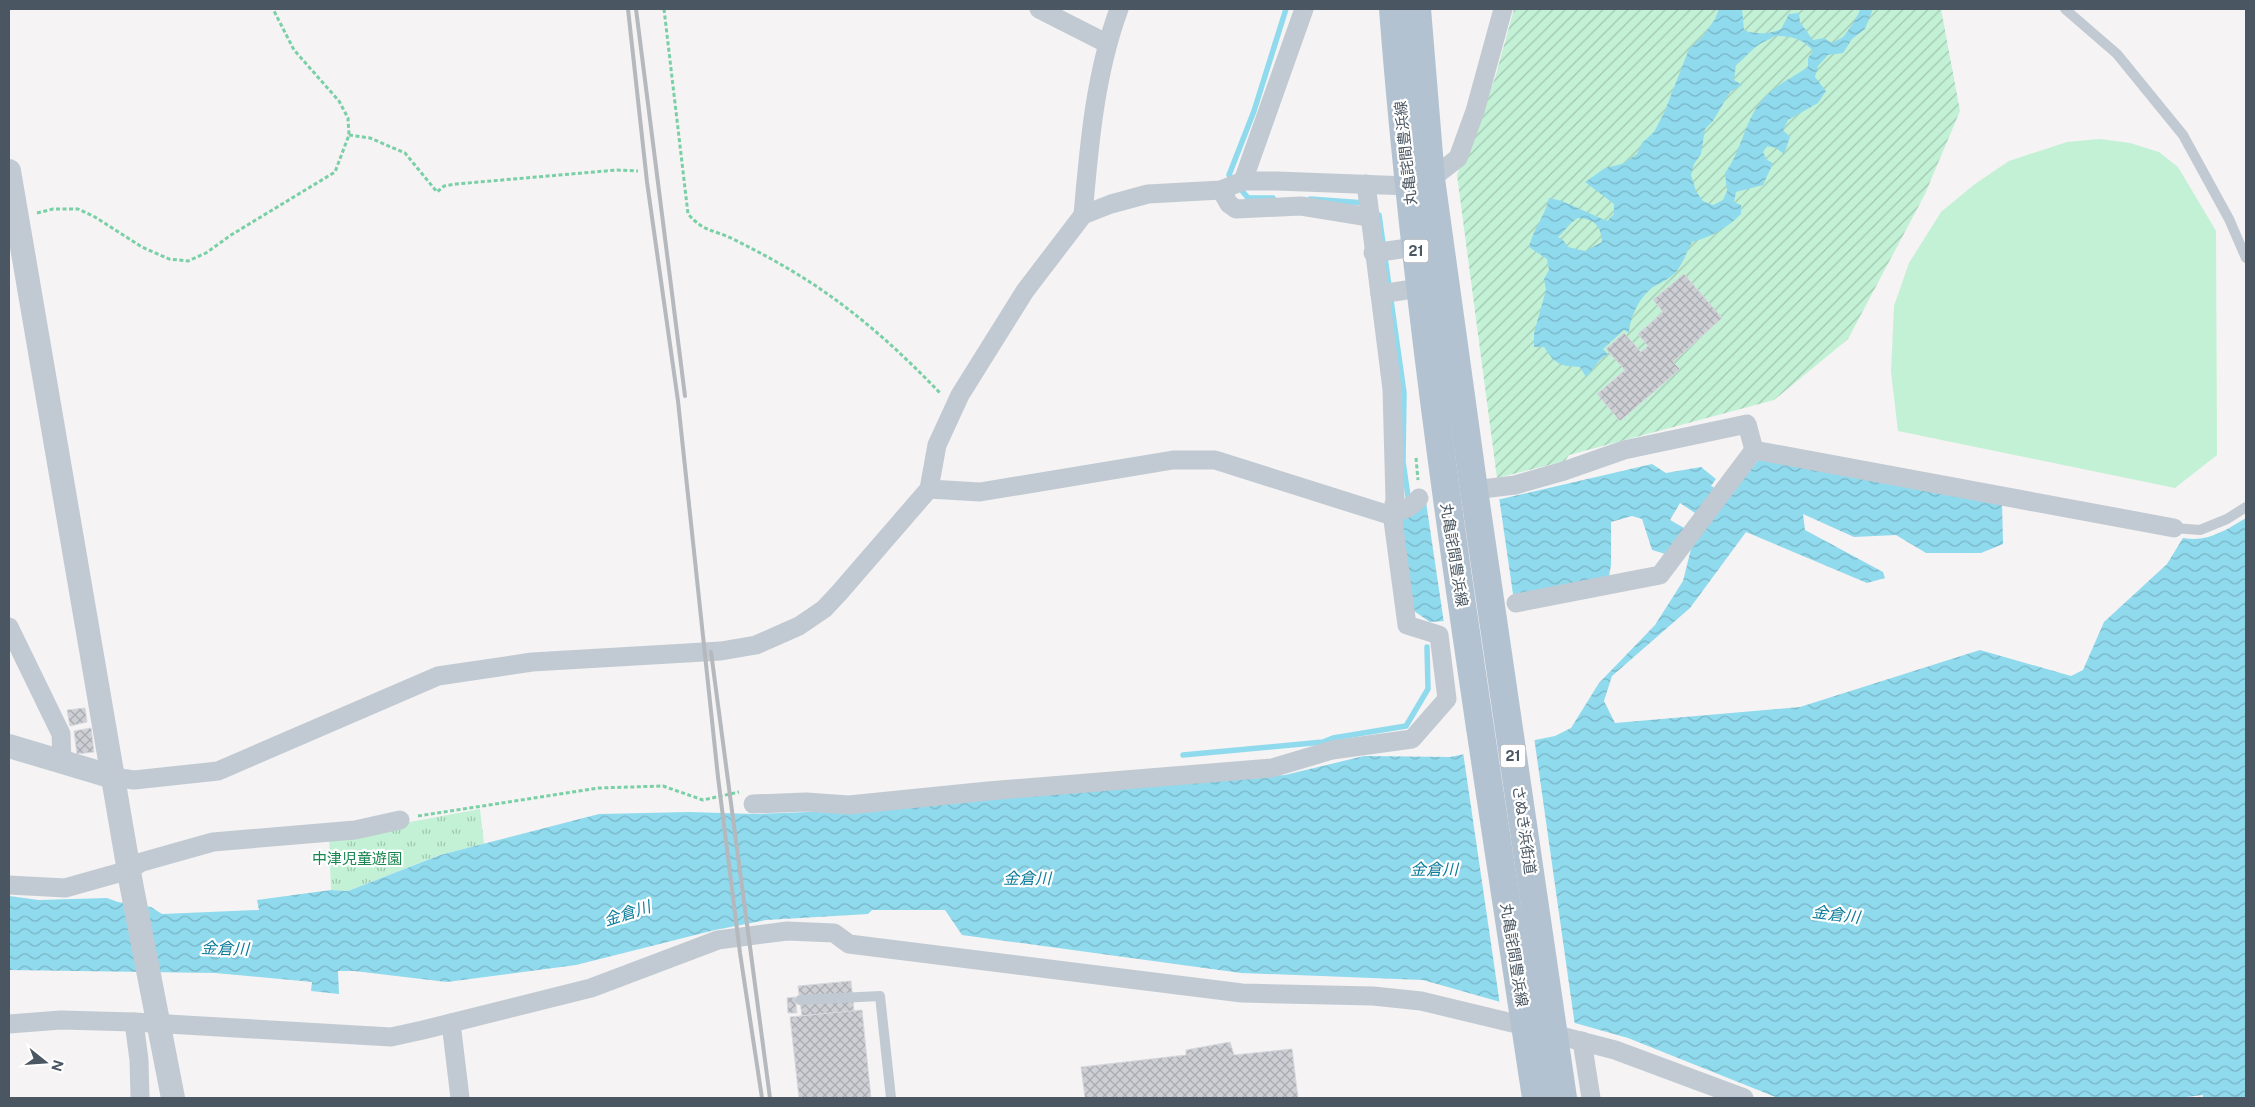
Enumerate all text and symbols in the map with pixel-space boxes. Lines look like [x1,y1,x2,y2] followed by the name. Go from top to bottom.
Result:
[1392,100,1419,206] street label: 丸亀詫間豊浜線
[1404,240,1428,262] road number: 21
[1438,502,1471,608] street label: 丸亀詫間豊浜線
[1500,744,1526,768] road number: 21
[1510,784,1539,876] street label: さぬき浜街道
[312,850,402,867] park label: 中津児童遊園
[1410,860,1460,879] water label: 金倉川
[1003,869,1053,888] water label: 金倉川
[601,896,655,930] water label: 金倉川
[1498,902,1531,1008] street label: 丸亀詫間豊浜線
[1811,902,1863,927] water label: 金倉川
[201,938,251,959] water label: 金倉川
[20,1037,70,1087] north arrow
[48,1058,67,1073] text: N

